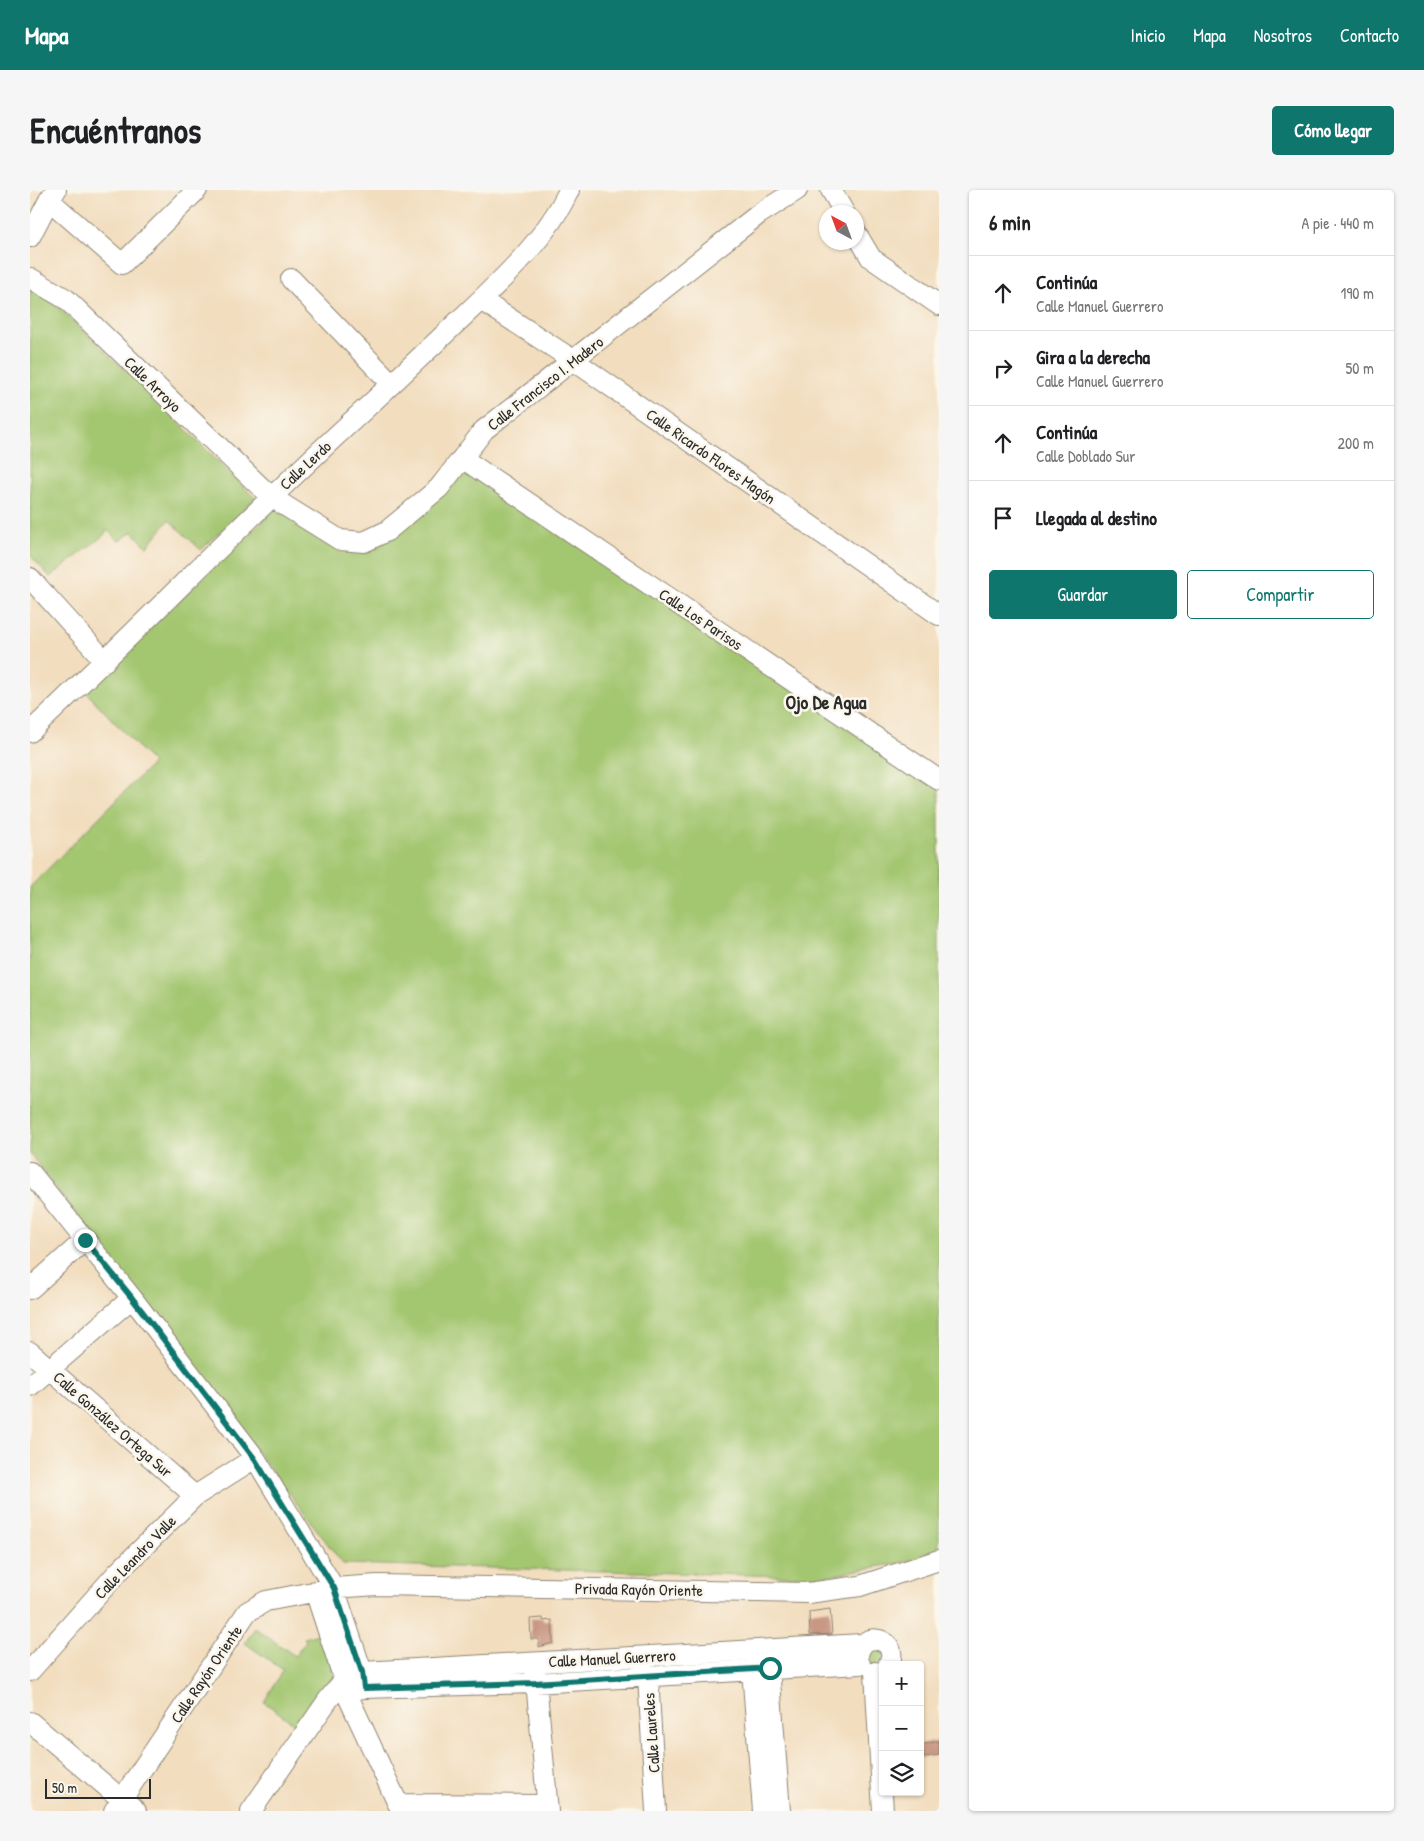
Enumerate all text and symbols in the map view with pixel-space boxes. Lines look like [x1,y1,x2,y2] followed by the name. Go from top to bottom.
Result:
[25,19,68,51] text: Mapa
[1131,23,1165,48] text: Inicio
[1193,23,1226,48] text: Mapa
[1254,23,1312,48] text: Nosotros
[1340,23,1399,48] text: Contacto
[1272,106,1394,155] button: Cómo llegar
[30,107,201,154] text: Encuéntranos
[819,205,864,250] north arrow
[989,208,1031,237] text: 6 min
[1301,212,1374,234] text: A pie · 440 m
[1036,269,1097,295] text: Continúa
[989,279,1017,307] icon: ahead
[1341,282,1374,304] text: 190 m
[1036,295,1163,317] text: Calle Manuel Guerrero
[482,330,608,435] street label: Calle Francisco I. Madero
[1036,344,1150,370] text: Gira a la derecha
[120,351,187,417] street label: Calle Arroyo
[989,354,1017,382] icon: right
[1346,357,1374,379] text: 50 m
[1036,370,1163,392] text: Calle Manuel Guerrero
[642,403,780,509] street label: Calle Ricardo Flores Magón
[1036,419,1097,445] text: Continúa
[989,429,1017,457] icon: ahead
[1338,432,1374,454] text: 200 m
[274,435,336,495] street label: Calle Lerdo
[1036,445,1135,467] text: Calle Doblado Sur
[989,504,1017,532] icon: arrive
[1036,505,1157,531] text: Llegada al destino
[989,570,1177,619] button: Guardar
[1187,570,1374,619] button: Compartir
[655,583,747,655] street label: Calle Los Parisos
[786,689,867,716] district label: Ojo De Agua
[74,1229,97,1252] route end
[49,1366,177,1482] street label: Calle González Ortega Sur
[89,1510,181,1604] street label: Calle Leandro Valle
[575,1577,704,1601] street label: Privada Rayón Oriente
[165,1620,247,1727] street label: Calle Rayón Oriente
[548,1644,677,1672] street label: Calle Manuel Guerrero
[759,1657,782,1680] route start
[879,1661,924,1796] map controls
[879,1661,924,1706] button: +
[637,1692,665,1774] street label: Calle Laureles
[879,1706,924,1751] button: −
[879,1751,924,1796] button: layers
[45,1776,151,1799] scale bar
[52,1778,77,1797] text: 50 m

